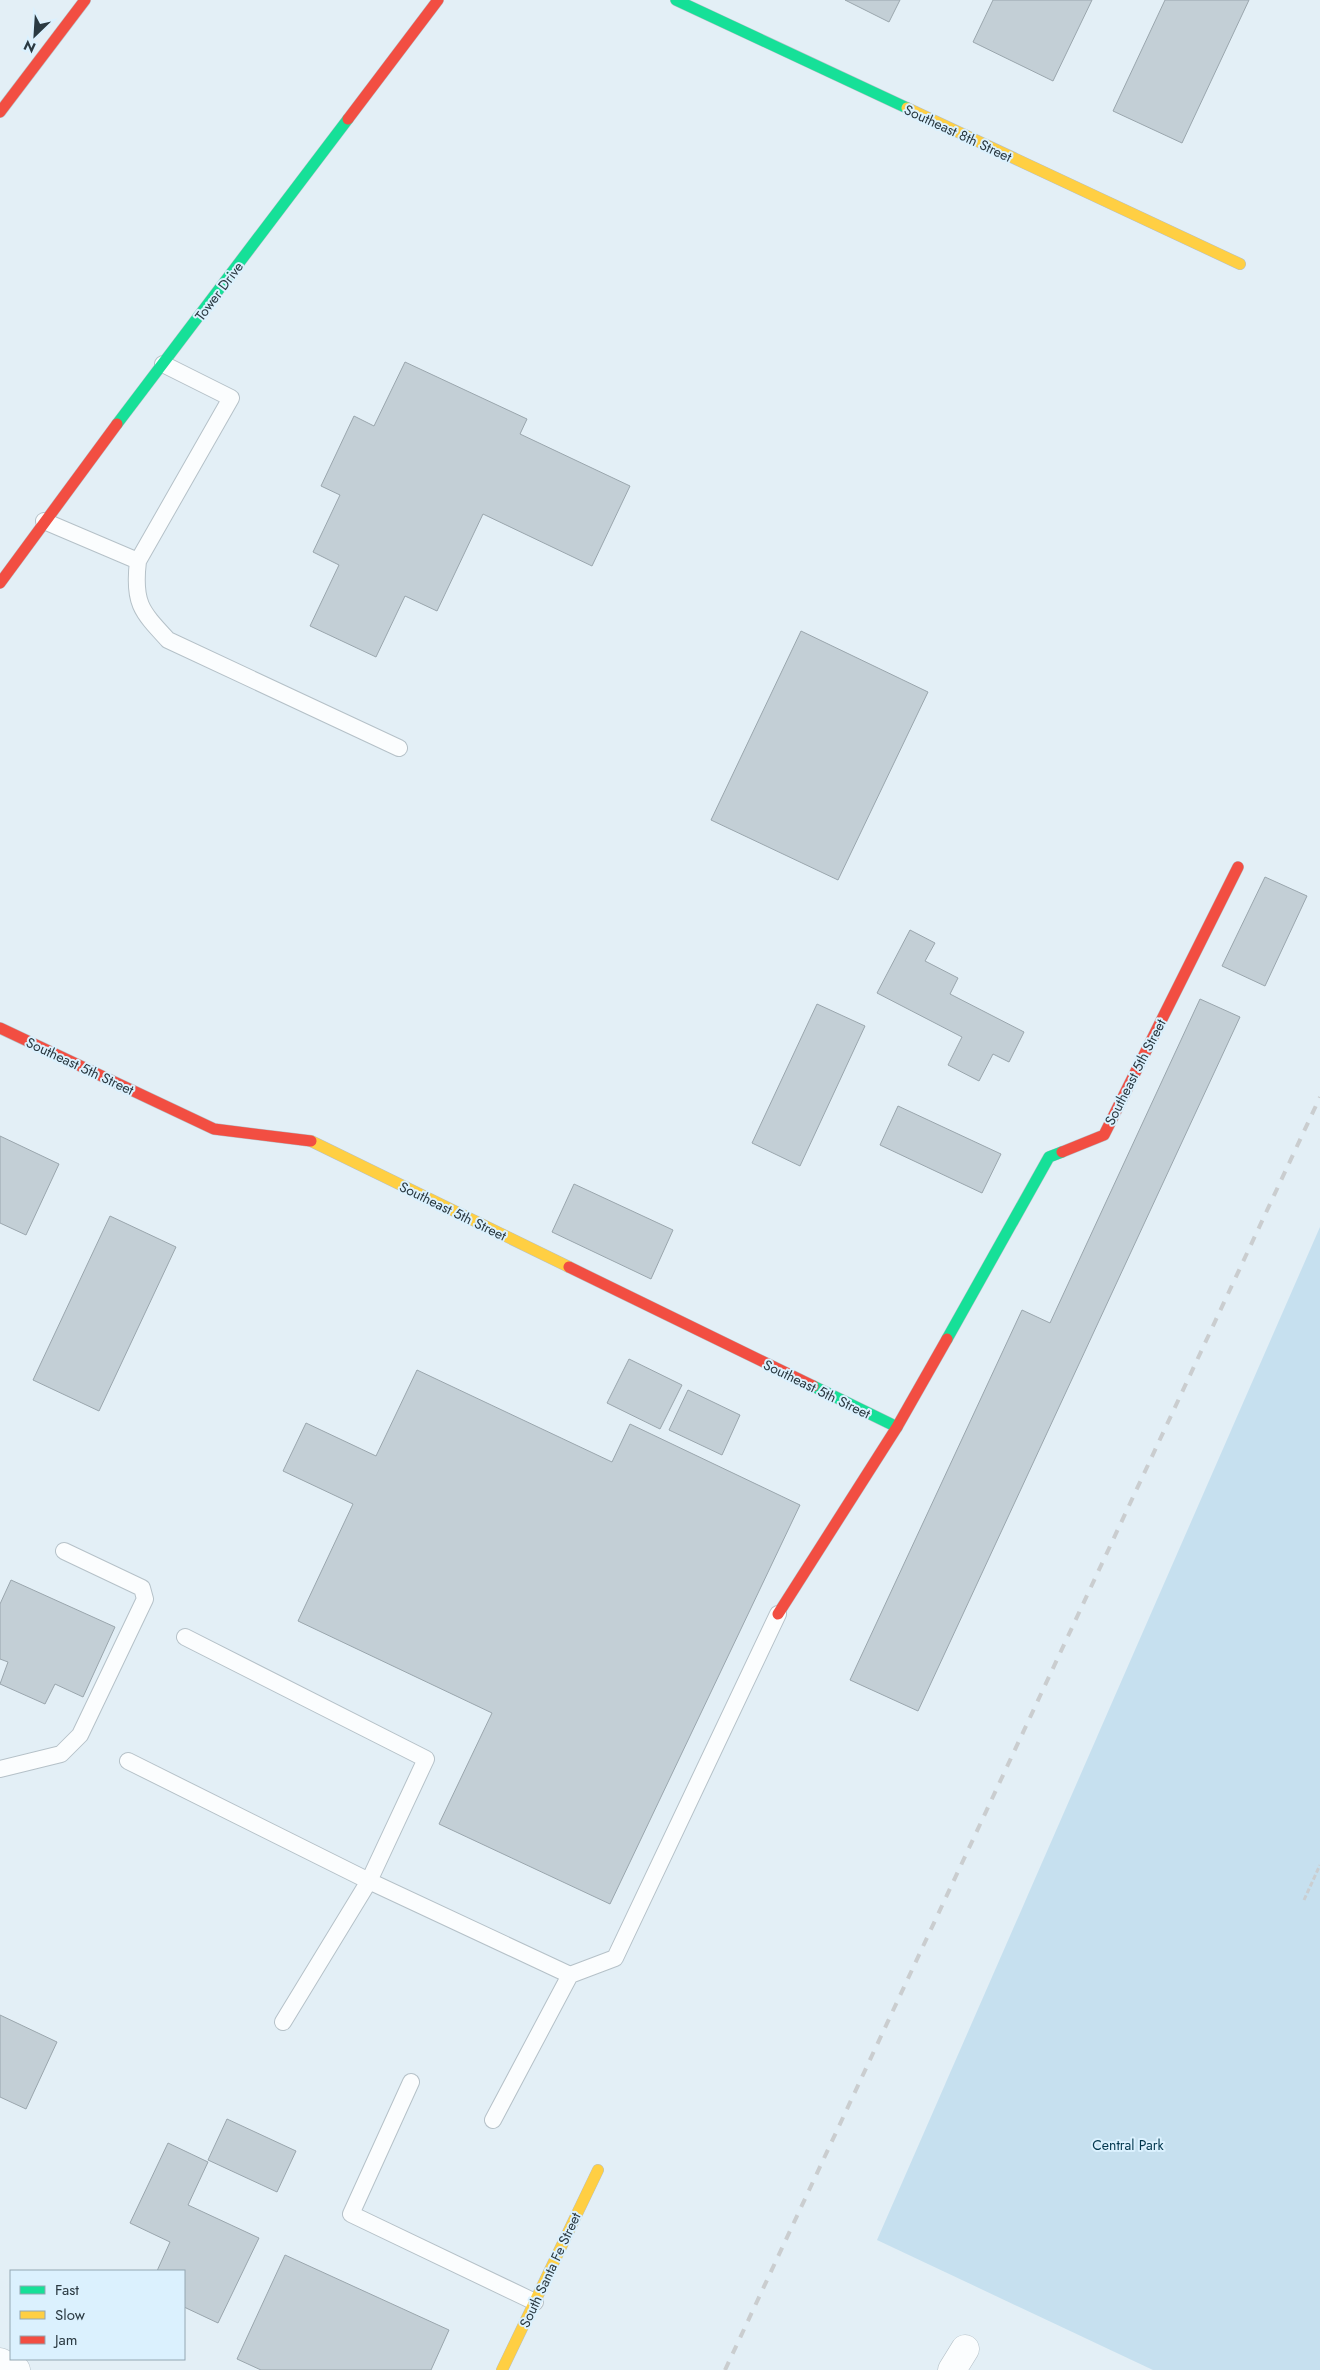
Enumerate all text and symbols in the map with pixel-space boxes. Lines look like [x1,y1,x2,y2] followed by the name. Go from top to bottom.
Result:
[10,10,60,60] north arrow
[20,35,39,58] text: N
[901,99,1016,167] street label: Southeast 8th Street
[190,257,248,325] street label: Tower Drive
[1100,1015,1171,1129] street label: Southeast 5th Street
[23,1032,138,1100] street label: Southeast 5th Street
[396,1176,510,1246] street label: Southeast 5th Street
[760,1354,874,1424] street label: Southeast 5th Street
[1092,2135,1165,2155] park label: Central Park
[515,2209,586,2331] street label: South Santa Fe Street
[10,2270,185,2360] legend
[55,2279,79,2301] text: Fast
[55,2304,86,2326] text: Slow
[53,2329,78,2351] text: Jam

